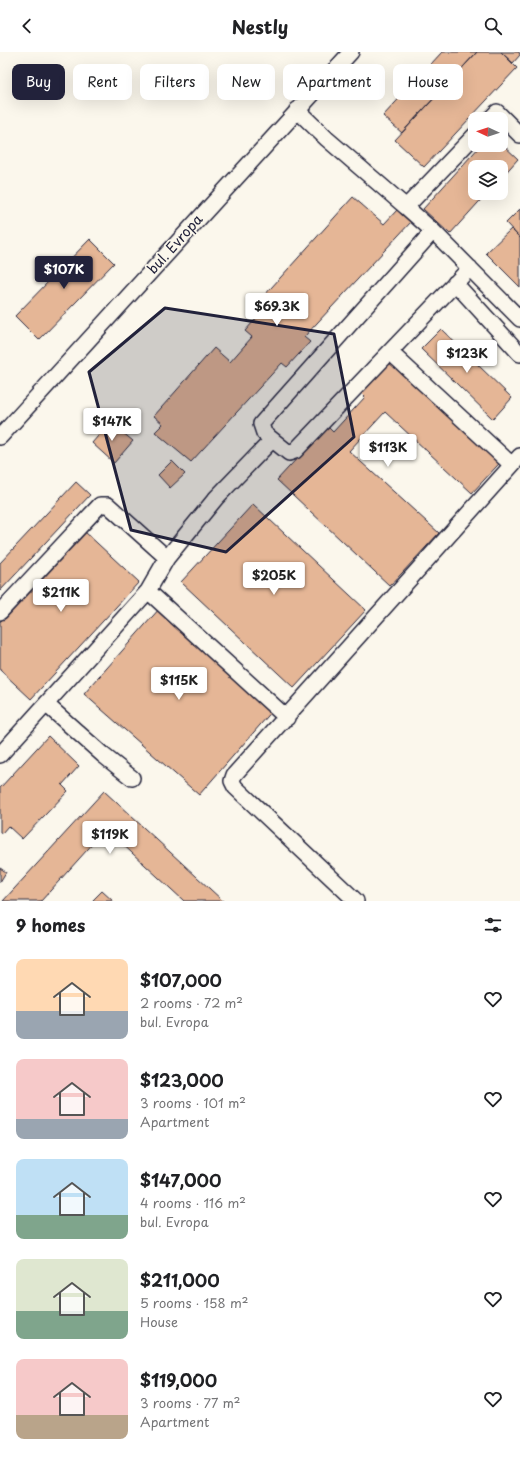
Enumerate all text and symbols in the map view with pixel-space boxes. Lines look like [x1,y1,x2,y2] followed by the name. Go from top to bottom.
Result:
[232,13,288,40] text: Nestly
[16,15,38,37] icon: back
[482,15,504,37] icon: search
[12,64,65,100] chip: Buy
[73,64,132,100] chip: Rent
[140,64,209,100] chip: Filters
[217,64,275,100] chip: New
[283,64,385,100] chip: Apartment
[393,64,463,100] chip: House
[468,112,508,152] north arrow
[468,112,508,200] map controls
[468,160,508,200] button: layers
[142,209,207,278] street label: bul. Evropa
[36,256,92,290] pin: $107K
[44,259,84,278] text: $107K
[244,293,310,327] pin: $69.3K
[254,296,300,315] text: $69.3K
[439,340,495,374] pin: $123K
[446,343,488,362] text: $123K
[84,408,140,442] pin: $147K
[92,411,132,430] text: $147K
[360,434,416,468] pin: $113K
[369,437,407,456] text: $113K
[246,562,302,596] pin: $205K
[252,565,296,584] text: $205K
[33,579,89,613] pin: $211K
[42,582,80,601] text: $211K
[151,667,207,701] pin: $115K
[160,670,198,689] text: $115K
[82,821,138,855] pin: $119K
[91,824,129,843] text: $119K
[16,912,85,938] text: 9 homes
[482,914,504,936] icon: filters
[140,967,222,993] text: $107,000
[48,975,96,1023] icon: home
[482,988,504,1010] icon: heart
[140,993,243,1012] text: 2 rooms · 72 m²
[140,1012,209,1031] text: bul. Evropa
[140,1067,224,1093] text: $123,000
[48,1075,96,1123] icon: home
[482,1088,504,1110] icon: heart
[140,1093,246,1112] text: 3 rooms · 101 m²
[140,1112,209,1131] text: Apartment
[140,1167,221,1193] text: $147,000
[48,1175,96,1223] icon: home
[482,1188,504,1210] icon: heart
[140,1193,246,1212] text: 4 rooms · 116 m²
[140,1212,209,1231] text: bul. Evropa
[140,1267,220,1293] text: $211,000
[48,1275,96,1323] icon: home
[482,1288,504,1310] icon: heart
[140,1293,248,1312] text: 5 rooms · 158 m²
[140,1312,178,1331] text: House
[140,1367,217,1393] text: $119,000
[48,1375,96,1423] icon: home
[482,1388,504,1410] icon: heart
[140,1393,241,1412] text: 3 rooms · 77 m²
[140,1412,209,1431] text: Apartment

